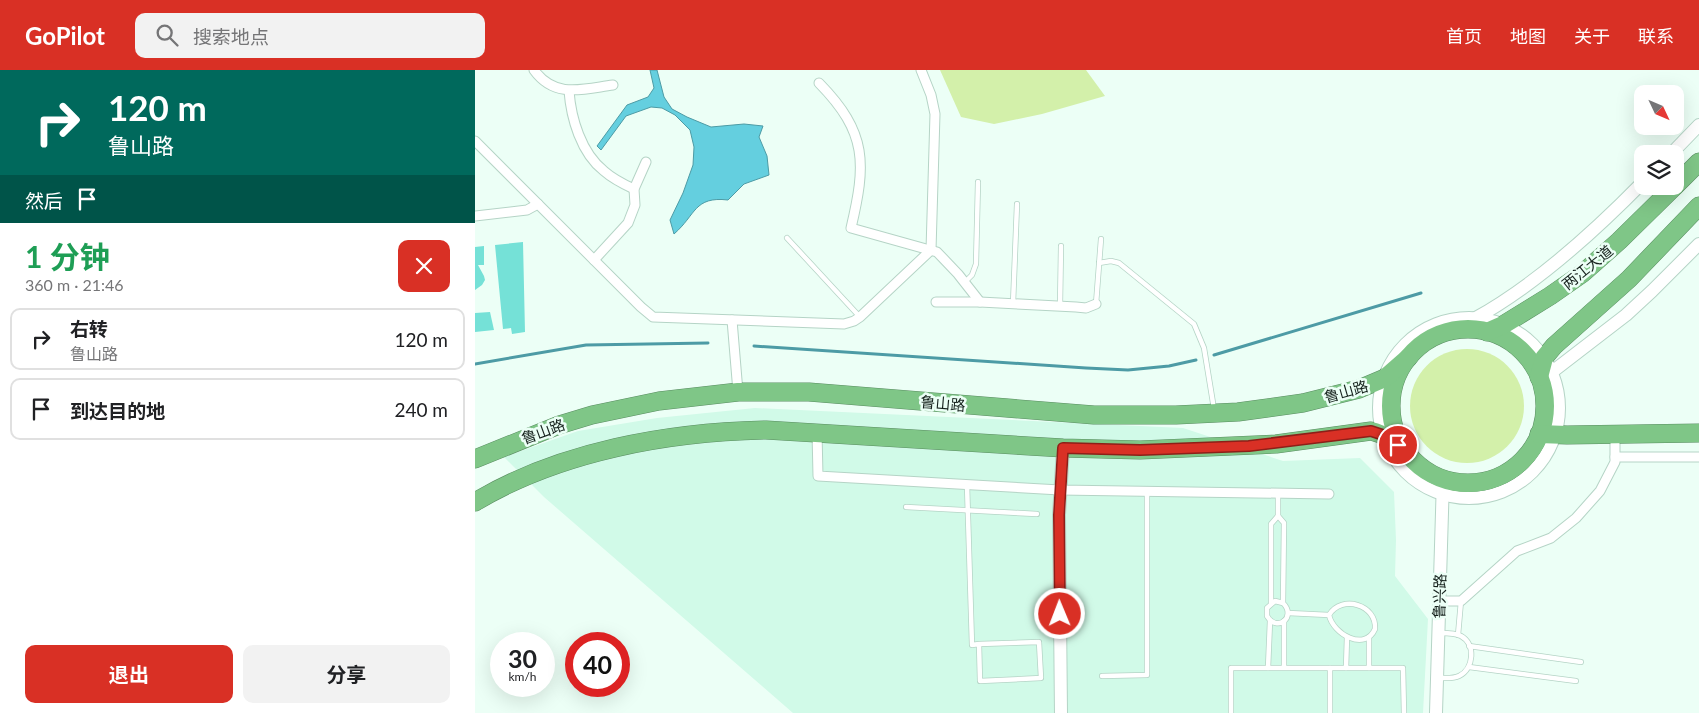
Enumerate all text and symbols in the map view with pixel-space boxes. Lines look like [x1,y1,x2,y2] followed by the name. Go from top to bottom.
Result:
[135,13,485,58] search box
[25,21,105,50] text: GoPilot
[153,21,181,49] icon: search
[193,25,269,48] text: 搜索地点
[1446,25,1482,47] text: 首页
[1510,25,1546,47] text: 地图
[1574,25,1610,47] text: 关于
[1638,25,1674,47] text: 联系
[1634,85,1684,135] north arrow
[1634,85,1684,195] map controls
[108,86,207,128] text: 120 m
[25,90,90,155] icon: right
[108,132,174,159] text: 鲁山路
[1634,145,1684,195] button: layers
[73,185,101,213] icon: arrive
[25,189,63,212] text: 然后
[25,238,110,274] text: 1 分钟
[398,240,450,292] button: close
[1558,241,1616,293] street label: 两江大道
[25,275,124,294] text: 360 m · 21:46
[70,317,108,340] text: 右转
[27,325,55,353] icon: right
[394,328,448,351] text: 120 m
[70,344,118,363] text: 鲁山路
[1322,376,1370,406] street label: 鲁山路
[920,392,966,414] street label: 鲁山路
[27,395,55,423] icon: arrive
[394,398,448,421] text: 240 m
[70,399,165,422] text: 到达目的地
[519,415,567,447] street label: 鲁山路
[1377,424,1419,466] pin
[1384,431,1412,459] icon: arrive
[1429,573,1449,619] street label: 鲁兴路
[1033,587,1085,639] position arrow
[565,632,630,697] speed limit sign: 40
[508,643,537,673] text: 30
[25,645,233,703] button: 退出
[243,645,450,703] button: 分享
[508,669,537,684] text: km/h

